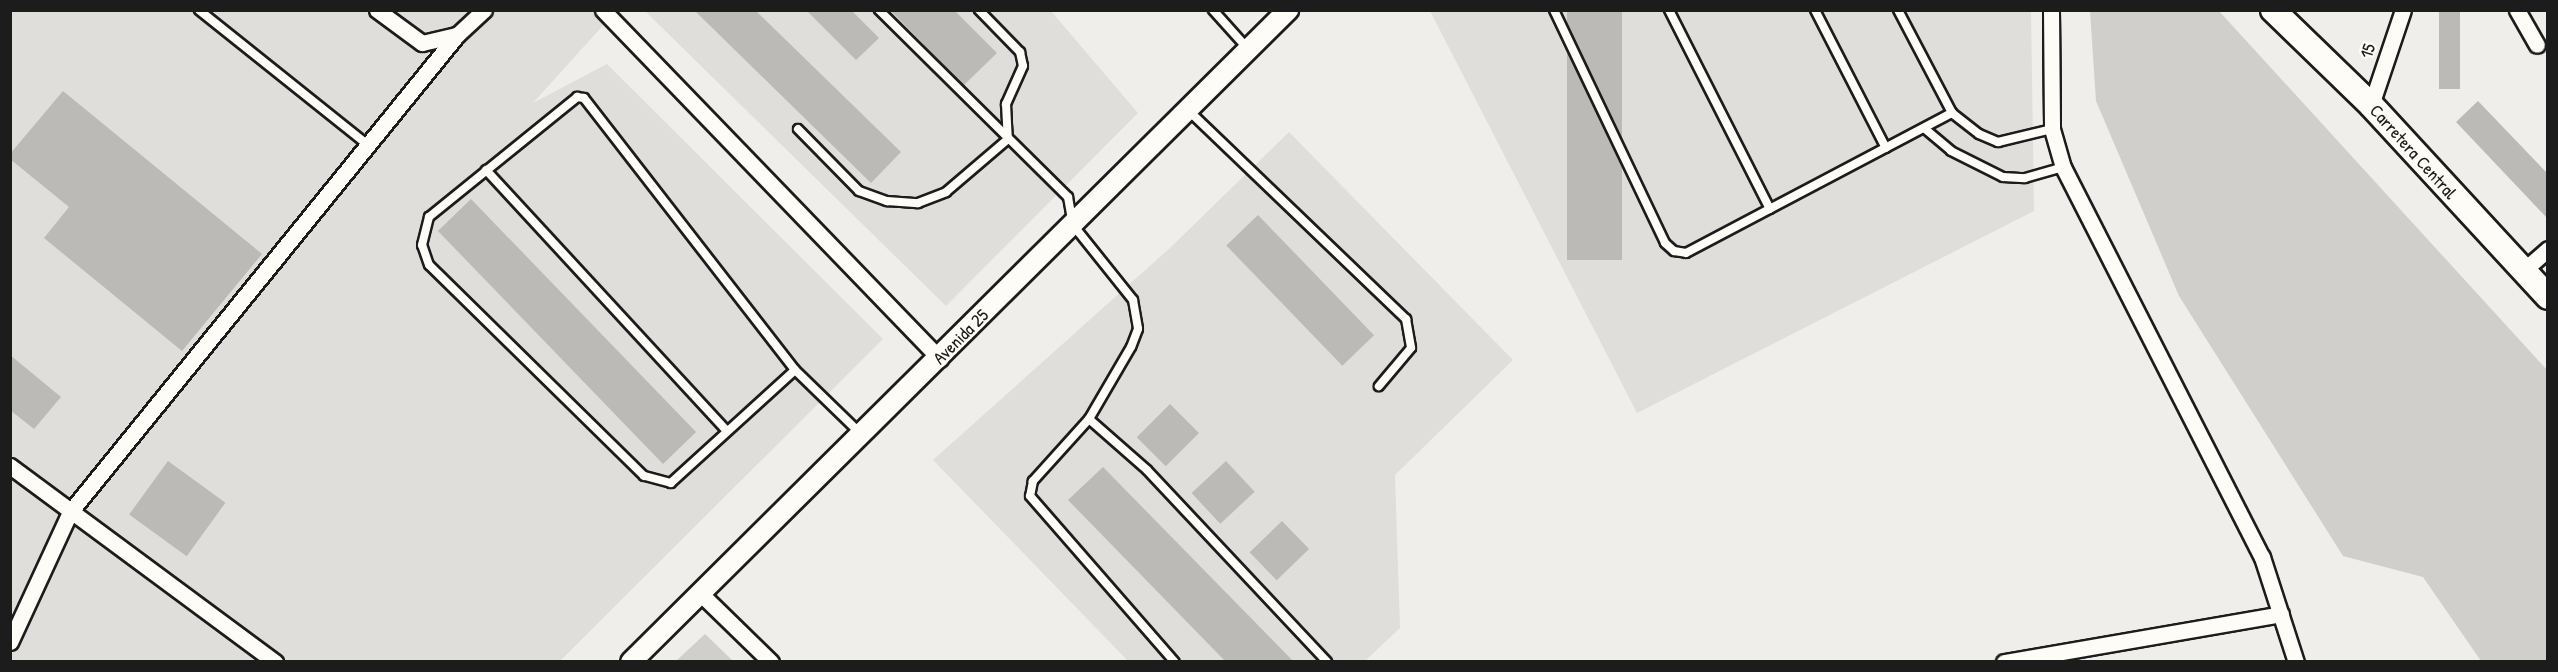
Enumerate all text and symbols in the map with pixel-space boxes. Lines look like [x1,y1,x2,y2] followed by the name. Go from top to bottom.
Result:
[2356,41,2380,61] street label: 15
[2365,100,2461,204] street label: Carretera Central
[929,305,993,369] street label: Avenida 25

